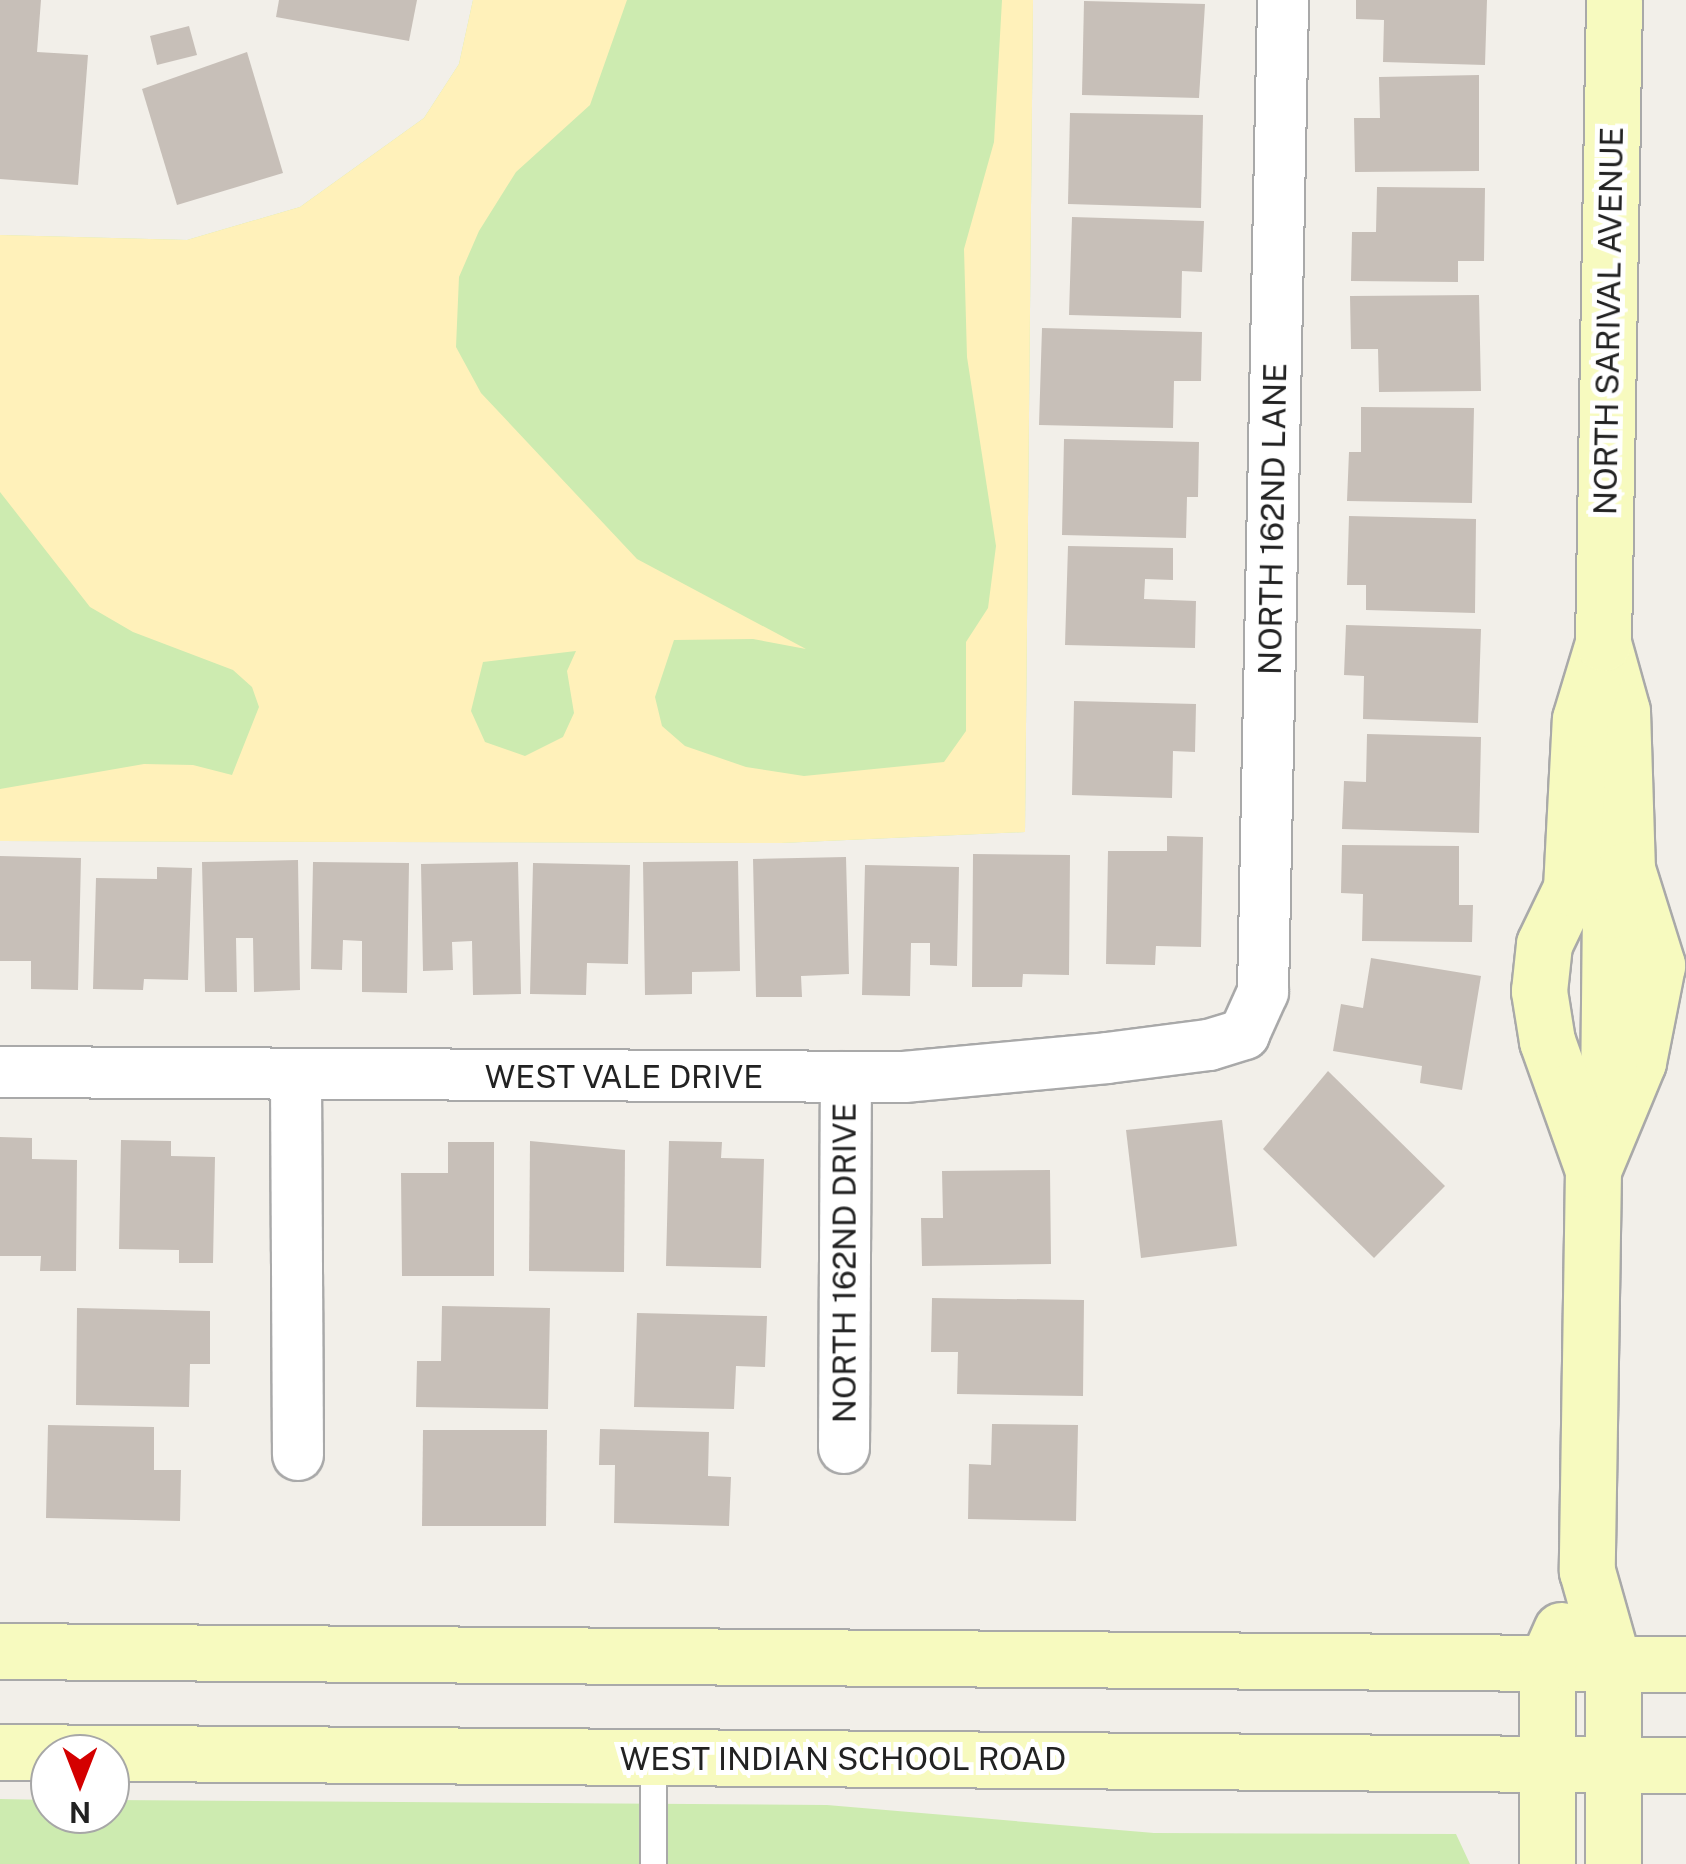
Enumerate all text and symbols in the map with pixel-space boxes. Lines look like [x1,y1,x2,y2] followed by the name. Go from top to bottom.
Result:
[1586,127,1632,515] street label: NORTH SARIVAL AVENUE
[1251,363,1295,675] street label: NORTH 162ND LANE
[484,1058,764,1096] street label: WEST VALE DRIVE
[826,1103,864,1423] street label: NORTH 162ND DRIVE
[30,1734,130,1834] north arrow
[620,1740,1066,1778] street label: WEST INDIAN SCHOOL ROAD
[69,1796,91,1829] text: N

